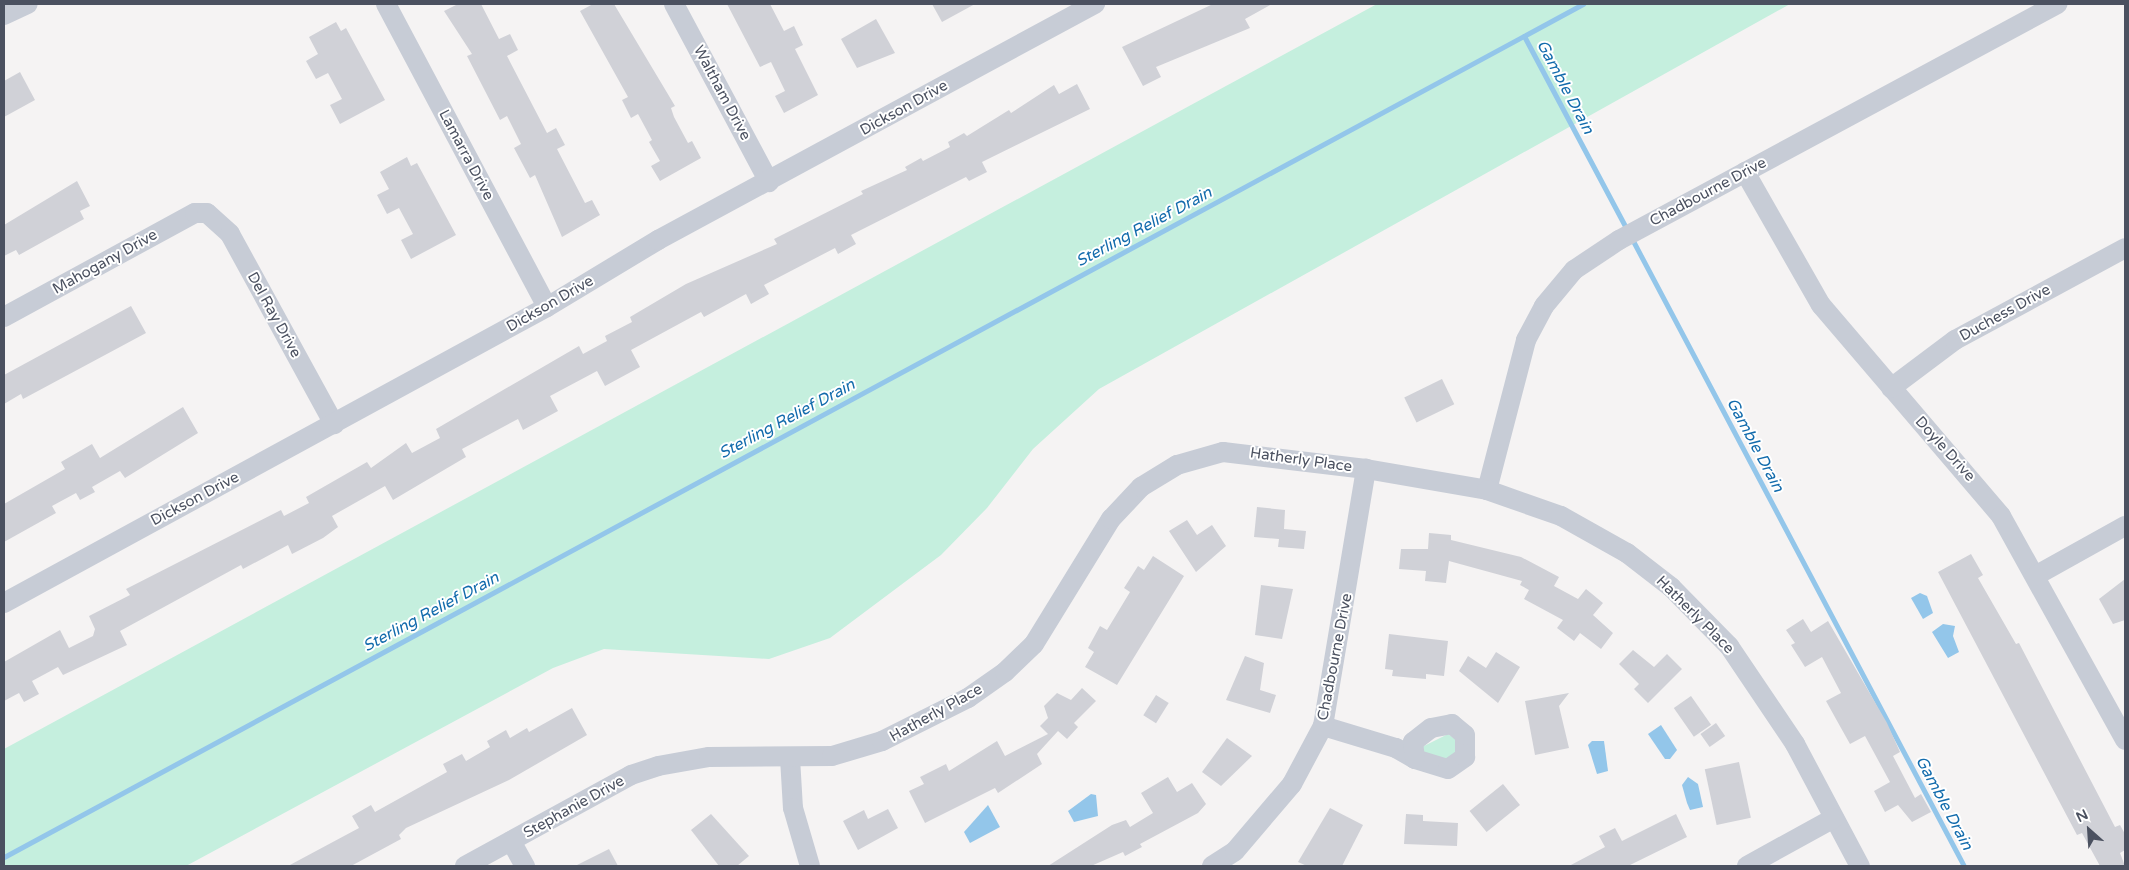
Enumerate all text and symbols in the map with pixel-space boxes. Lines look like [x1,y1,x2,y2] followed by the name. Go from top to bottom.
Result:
[1532,37,1598,137] water label: Gamble Drain
[689,43,755,143] street label: Waltham Drive
[857,77,951,139] street label: Dickson Drive
[435,107,497,203] street label: Lamarra Drive
[1647,154,1769,230] street label: Chadbourne Drive
[1073,183,1215,271] water label: Sterling Relief Drain
[49,226,161,298] street label: Mahogany Drive
[243,269,305,361] street label: Del Ray Drive
[503,272,597,336] street label: Dickson Drive
[1956,281,2054,345] street label: Duchess Drive
[716,375,858,463] water label: Sterling Relief Drain
[1722,395,1788,495] water label: Gamble Drain
[1911,413,1979,485] street label: Doyle Drive
[1249,444,1353,476] street label: Hatherly Place
[148,468,242,530] street label: Dickson Drive
[360,568,502,656] water label: Sterling Relief Drain
[1652,572,1738,658] street label: Hatherly Place
[1314,592,1356,722] street label: Chadbourne Drive
[887,680,985,746] street label: Hatherly Place
[1911,753,1977,853] water label: Gamble Drain
[521,772,627,842] street label: Stephanie Drive
[2064,805,2114,855] north arrow
[2073,806,2091,826] text: N

